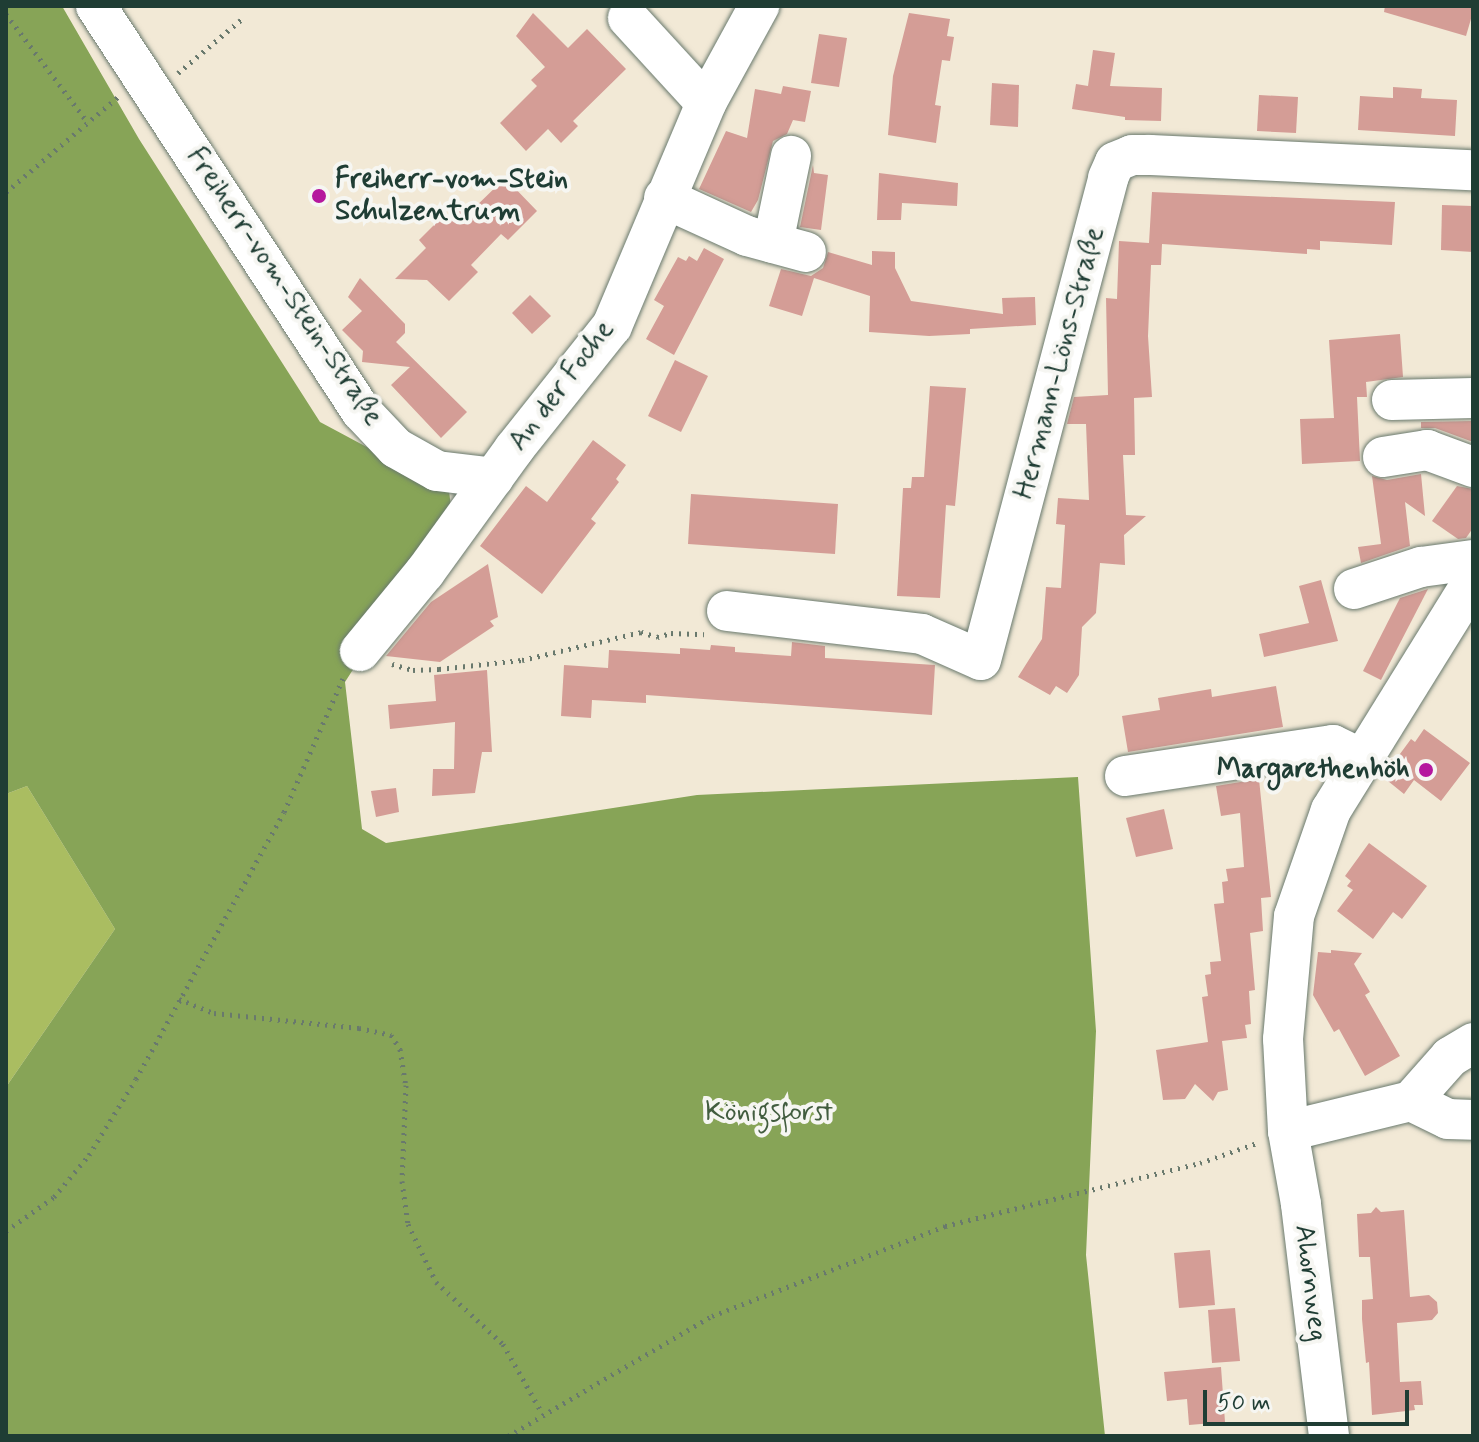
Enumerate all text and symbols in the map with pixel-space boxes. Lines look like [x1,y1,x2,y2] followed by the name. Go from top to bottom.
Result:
[178,142,390,432] street label: Freiherr-vom-Stein-Straße
[335,163,568,229] place label: Freiherr-vom-Stein Schulzentrum
[310,187,328,205] marker: Freiherr-vom-Stein Schulzentrum
[1007,223,1113,503] street label: Hermann-Löns-Straße
[502,314,622,458] street label: An der Foche
[1217,753,1410,787] place label: Margarethenhöh
[1417,761,1435,779] marker: Margarethenhöh
[705,1096,833,1130] park label: Königsforst
[1286,1223,1334,1343] street label: Ahornweg
[1207,1374,1413,1424] scale bar
[1217,1388,1271,1419] text: 50 m

